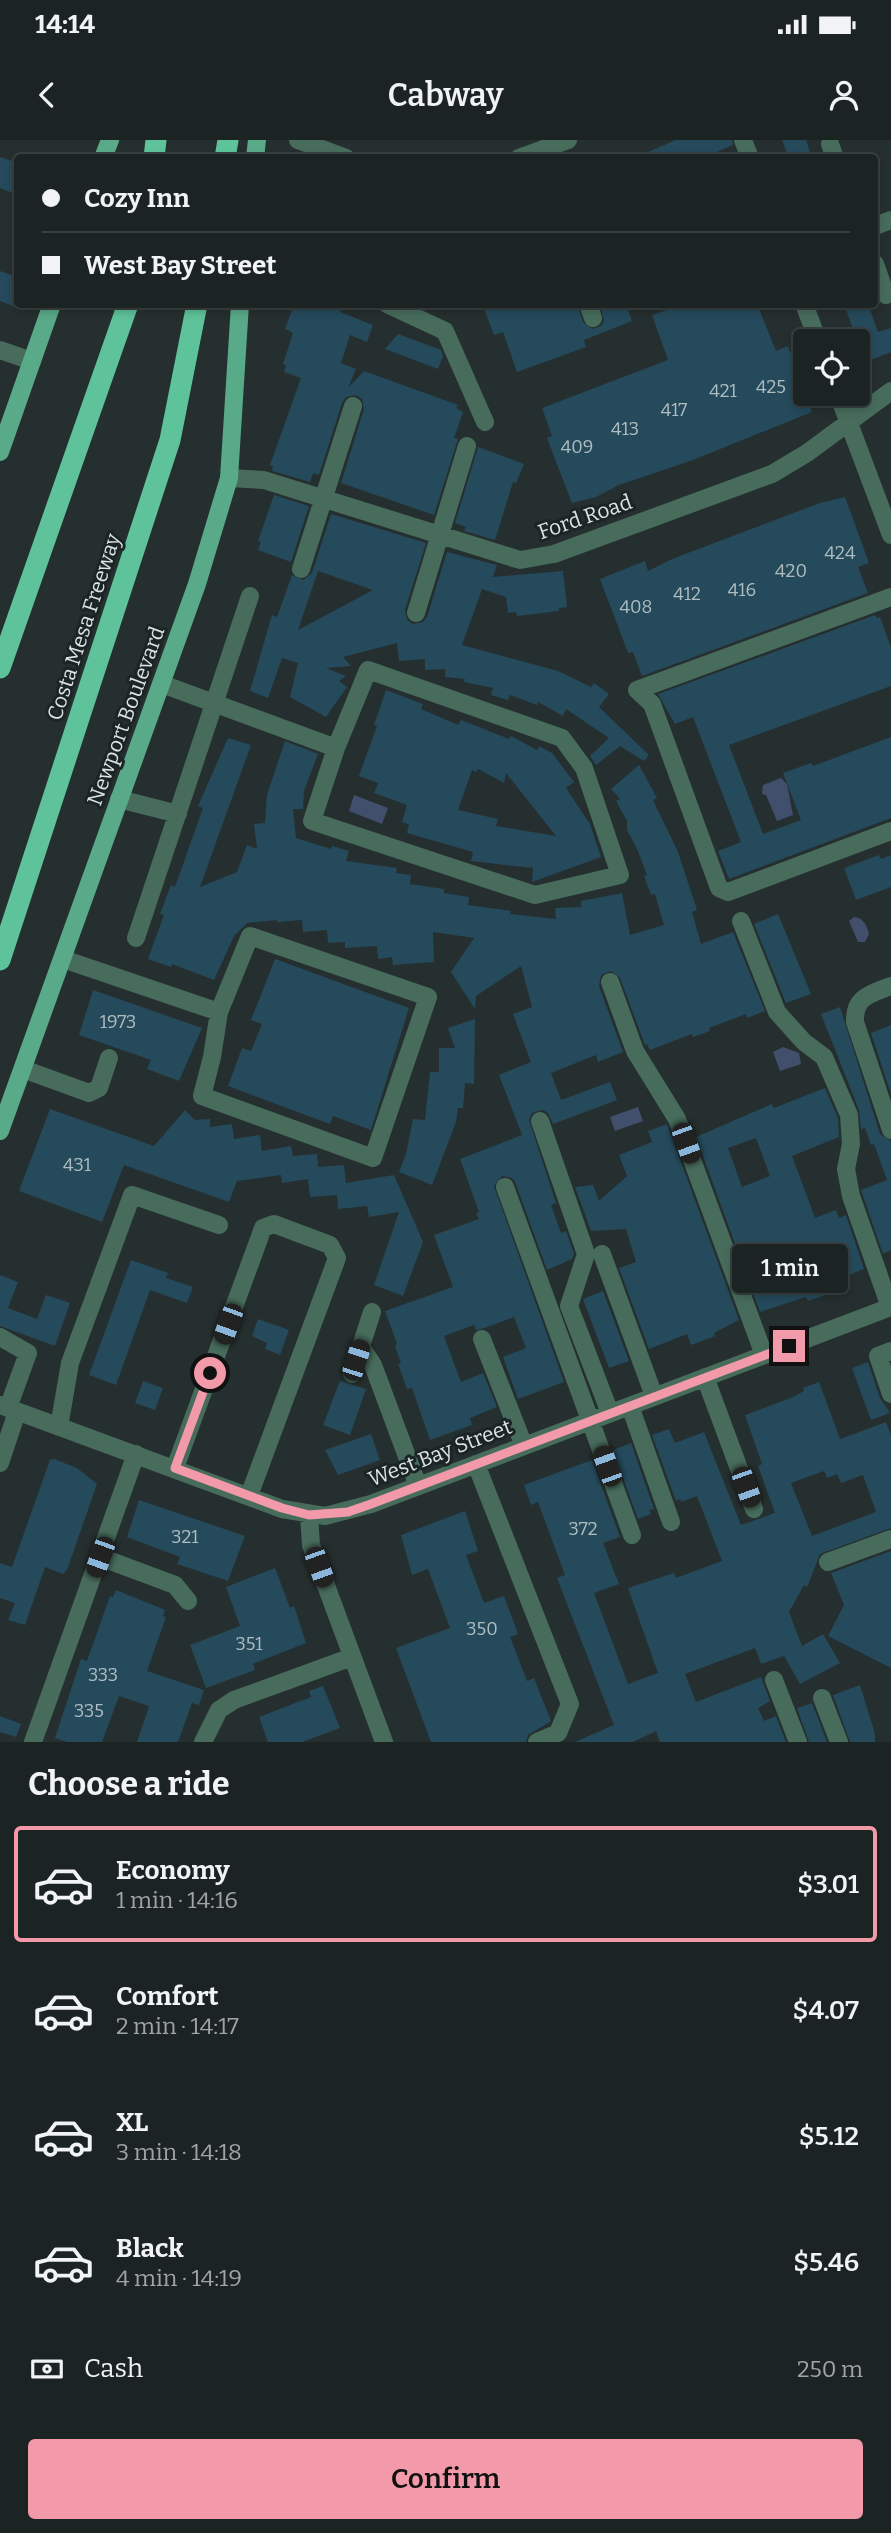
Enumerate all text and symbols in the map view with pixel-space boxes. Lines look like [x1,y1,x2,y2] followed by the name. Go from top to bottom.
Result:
[35,9,95,40] text: 14:14
[28,76,66,114] icon: back
[388,76,503,114] text: Cabway
[825,76,863,114] icon: person
[84,183,190,214] text: Cozy Inn
[84,250,277,281] text: West Bay Street
[793,329,870,406] map controls
[793,329,870,406] button: locate
[756,376,786,398] house number: 425
[709,380,737,402] house number: 421
[661,399,687,421] house number: 417
[611,418,639,440] house number: 413
[561,436,593,458] house number: 409
[535,489,635,545] street label: Ford Road
[42,529,127,724] street label: Costa Mesa Freeway
[825,542,856,564] house number: 424
[775,560,807,582] house number: 420
[728,579,756,601] house number: 416
[673,583,701,605] house number: 412
[620,596,652,618] house number: 408
[82,623,170,809] street label: Newport Boulevard
[100,1011,136,1033] house number: 1973
[669,1120,704,1166] car
[63,1154,92,1176] house number: 431
[731,1244,847,1294] callout: 1 min
[761,1254,819,1282] text: 1 min
[211,1301,246,1347] car
[773,1330,805,1362] route end
[340,1337,373,1383] car
[194,1357,226,1389] route start
[364,1414,516,1492] street label: West Bay Street
[590,1443,625,1489] car
[729,1464,764,1510] car
[569,1518,597,1540] house number: 372
[171,1526,199,1548] house number: 321
[83,1534,118,1580] car
[302,1544,337,1590] car
[466,1618,498,1640] house number: 350
[236,1633,263,1655] house number: 351
[88,1664,118,1686] house number: 333
[74,1700,104,1722] house number: 335
[28,1765,229,1803] text: Choose a ride
[32,1853,95,1916] icon: car
[116,1855,230,1886] text: Economy
[797,1869,859,1900] text: $3.01
[116,1886,238,1914] text: 1 min · 14:16
[32,1979,95,2042] icon: car
[116,1981,219,2012] text: Comfort
[793,1995,859,2026] text: $4.07
[116,2012,239,2040] text: 2 min · 14:17
[32,2105,95,2168] icon: car
[116,2107,148,2138] text: XL
[799,2121,859,2152] text: $5.12
[116,2138,242,2166] text: 3 min · 14:18
[32,2231,95,2294] icon: car
[116,2233,184,2264] text: Black
[793,2247,859,2278] text: $5.46
[116,2264,242,2292] text: 4 min · 14:19
[28,2350,66,2388] icon: cash
[84,2353,143,2384] text: Cash
[797,2355,863,2383] text: 250 m
[28,2439,863,2519] button: Confirm

